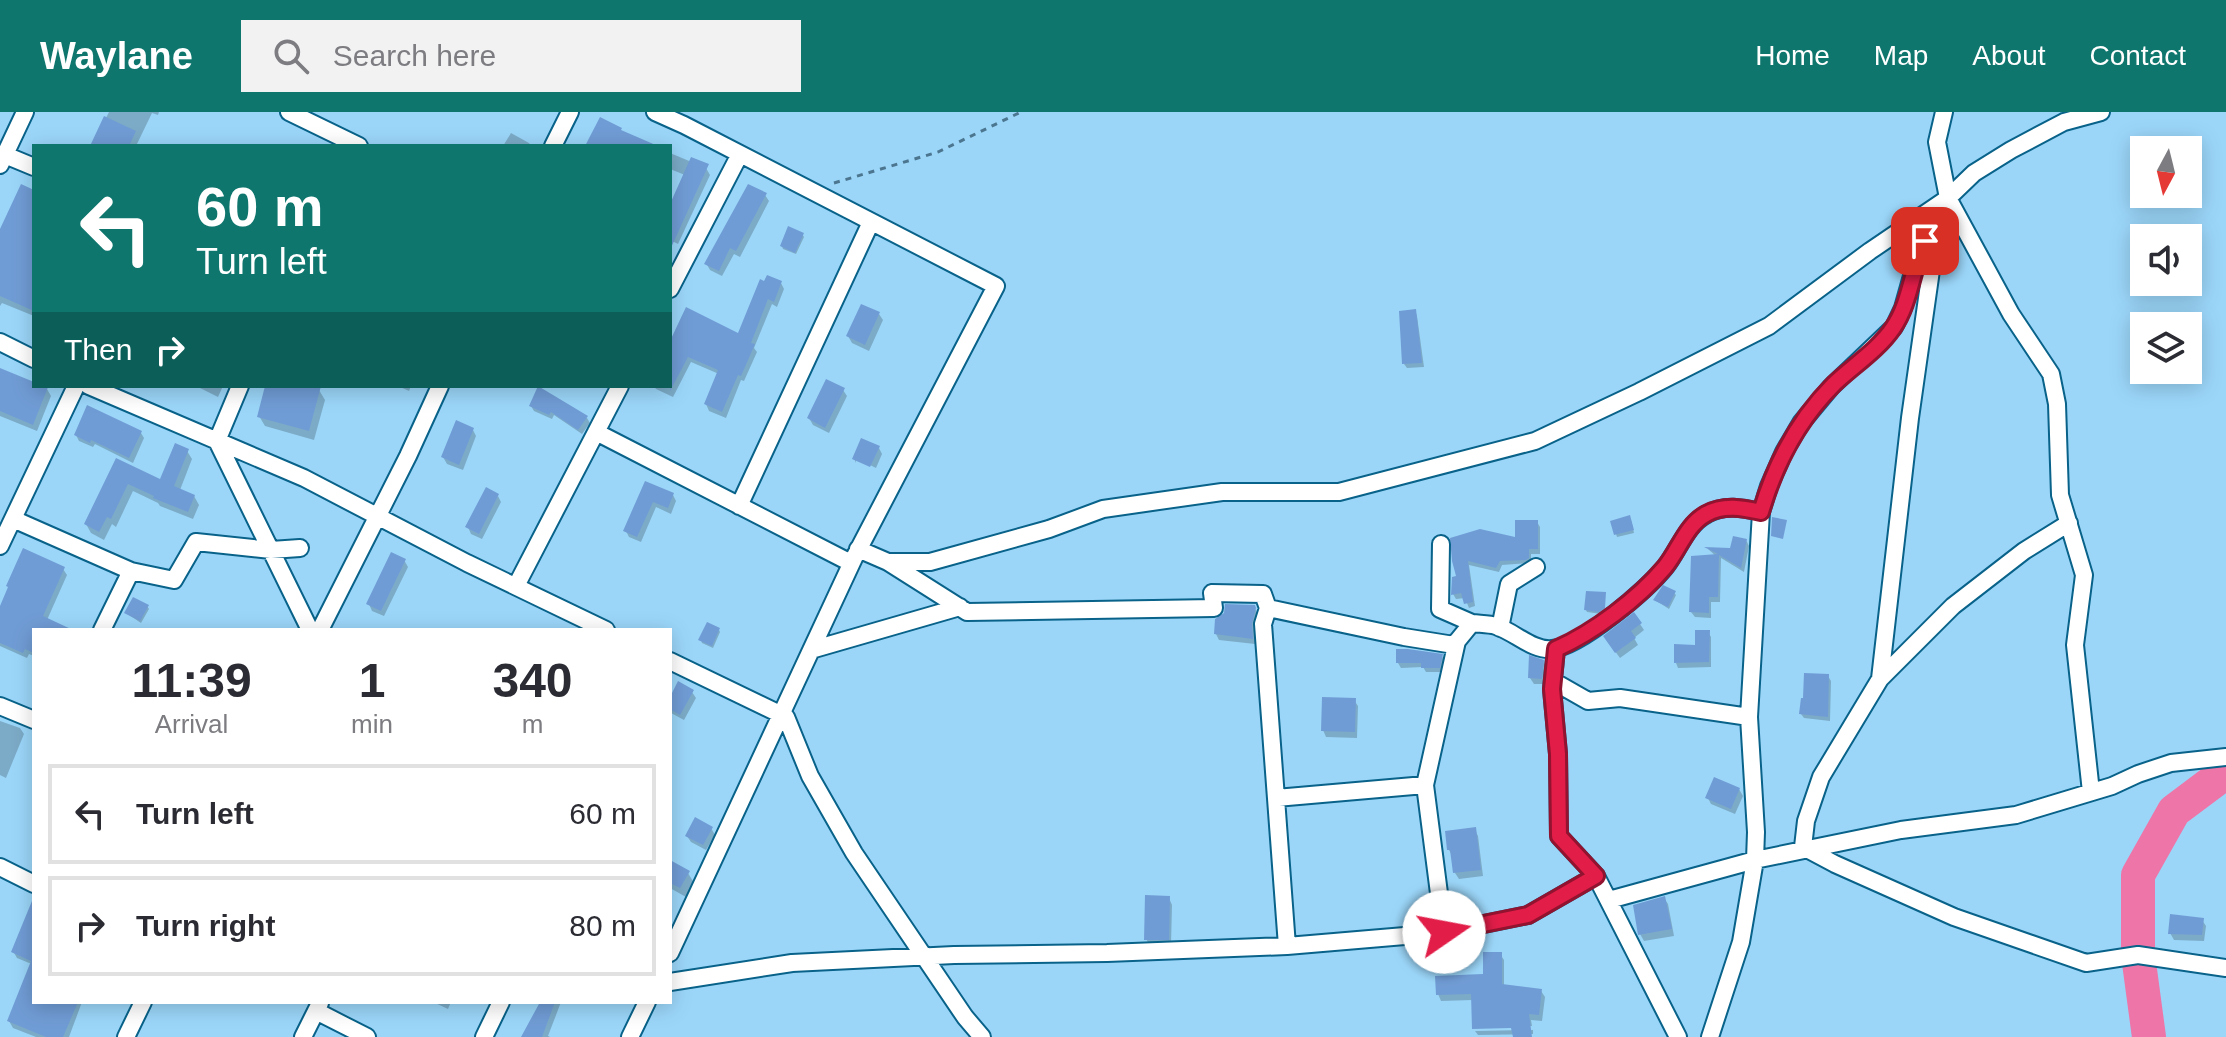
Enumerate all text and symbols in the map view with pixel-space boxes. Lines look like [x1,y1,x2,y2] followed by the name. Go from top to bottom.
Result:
[241,20,801,92] search box
[269,34,313,78] icon: search
[40,35,193,77] text: Waylane
[333,39,496,72] text: Search here
[1755,40,1830,71] text: Home
[1874,40,1928,71] text: Map
[1972,40,2046,71] text: About
[2090,40,2186,71] text: Contact
[2130,136,2202,208] north arrow
[2130,136,2202,384] map controls
[196,175,324,238] text: 60 m
[64,176,168,280] icon: left
[1891,207,1959,275] pin
[1903,219,1947,263] icon: arrive
[2130,224,2202,296] button: sound
[196,241,327,282] text: Turn left
[2130,312,2202,384] button: layers
[148,328,192,372] icon: right
[64,333,132,366] text: Then
[131,654,252,707] text: 11:39
[359,654,385,707] text: 1
[492,654,573,707] text: 340
[155,709,228,739] text: Arrival
[351,709,393,739] text: min
[522,709,543,739] text: m
[68,792,112,836] icon: left
[136,797,254,830] text: Turn left
[569,797,636,830] text: 60 m
[1402,890,1486,974] position arrow
[68,904,112,948] icon: right
[136,909,275,942] text: Turn right
[569,909,636,942] text: 80 m

